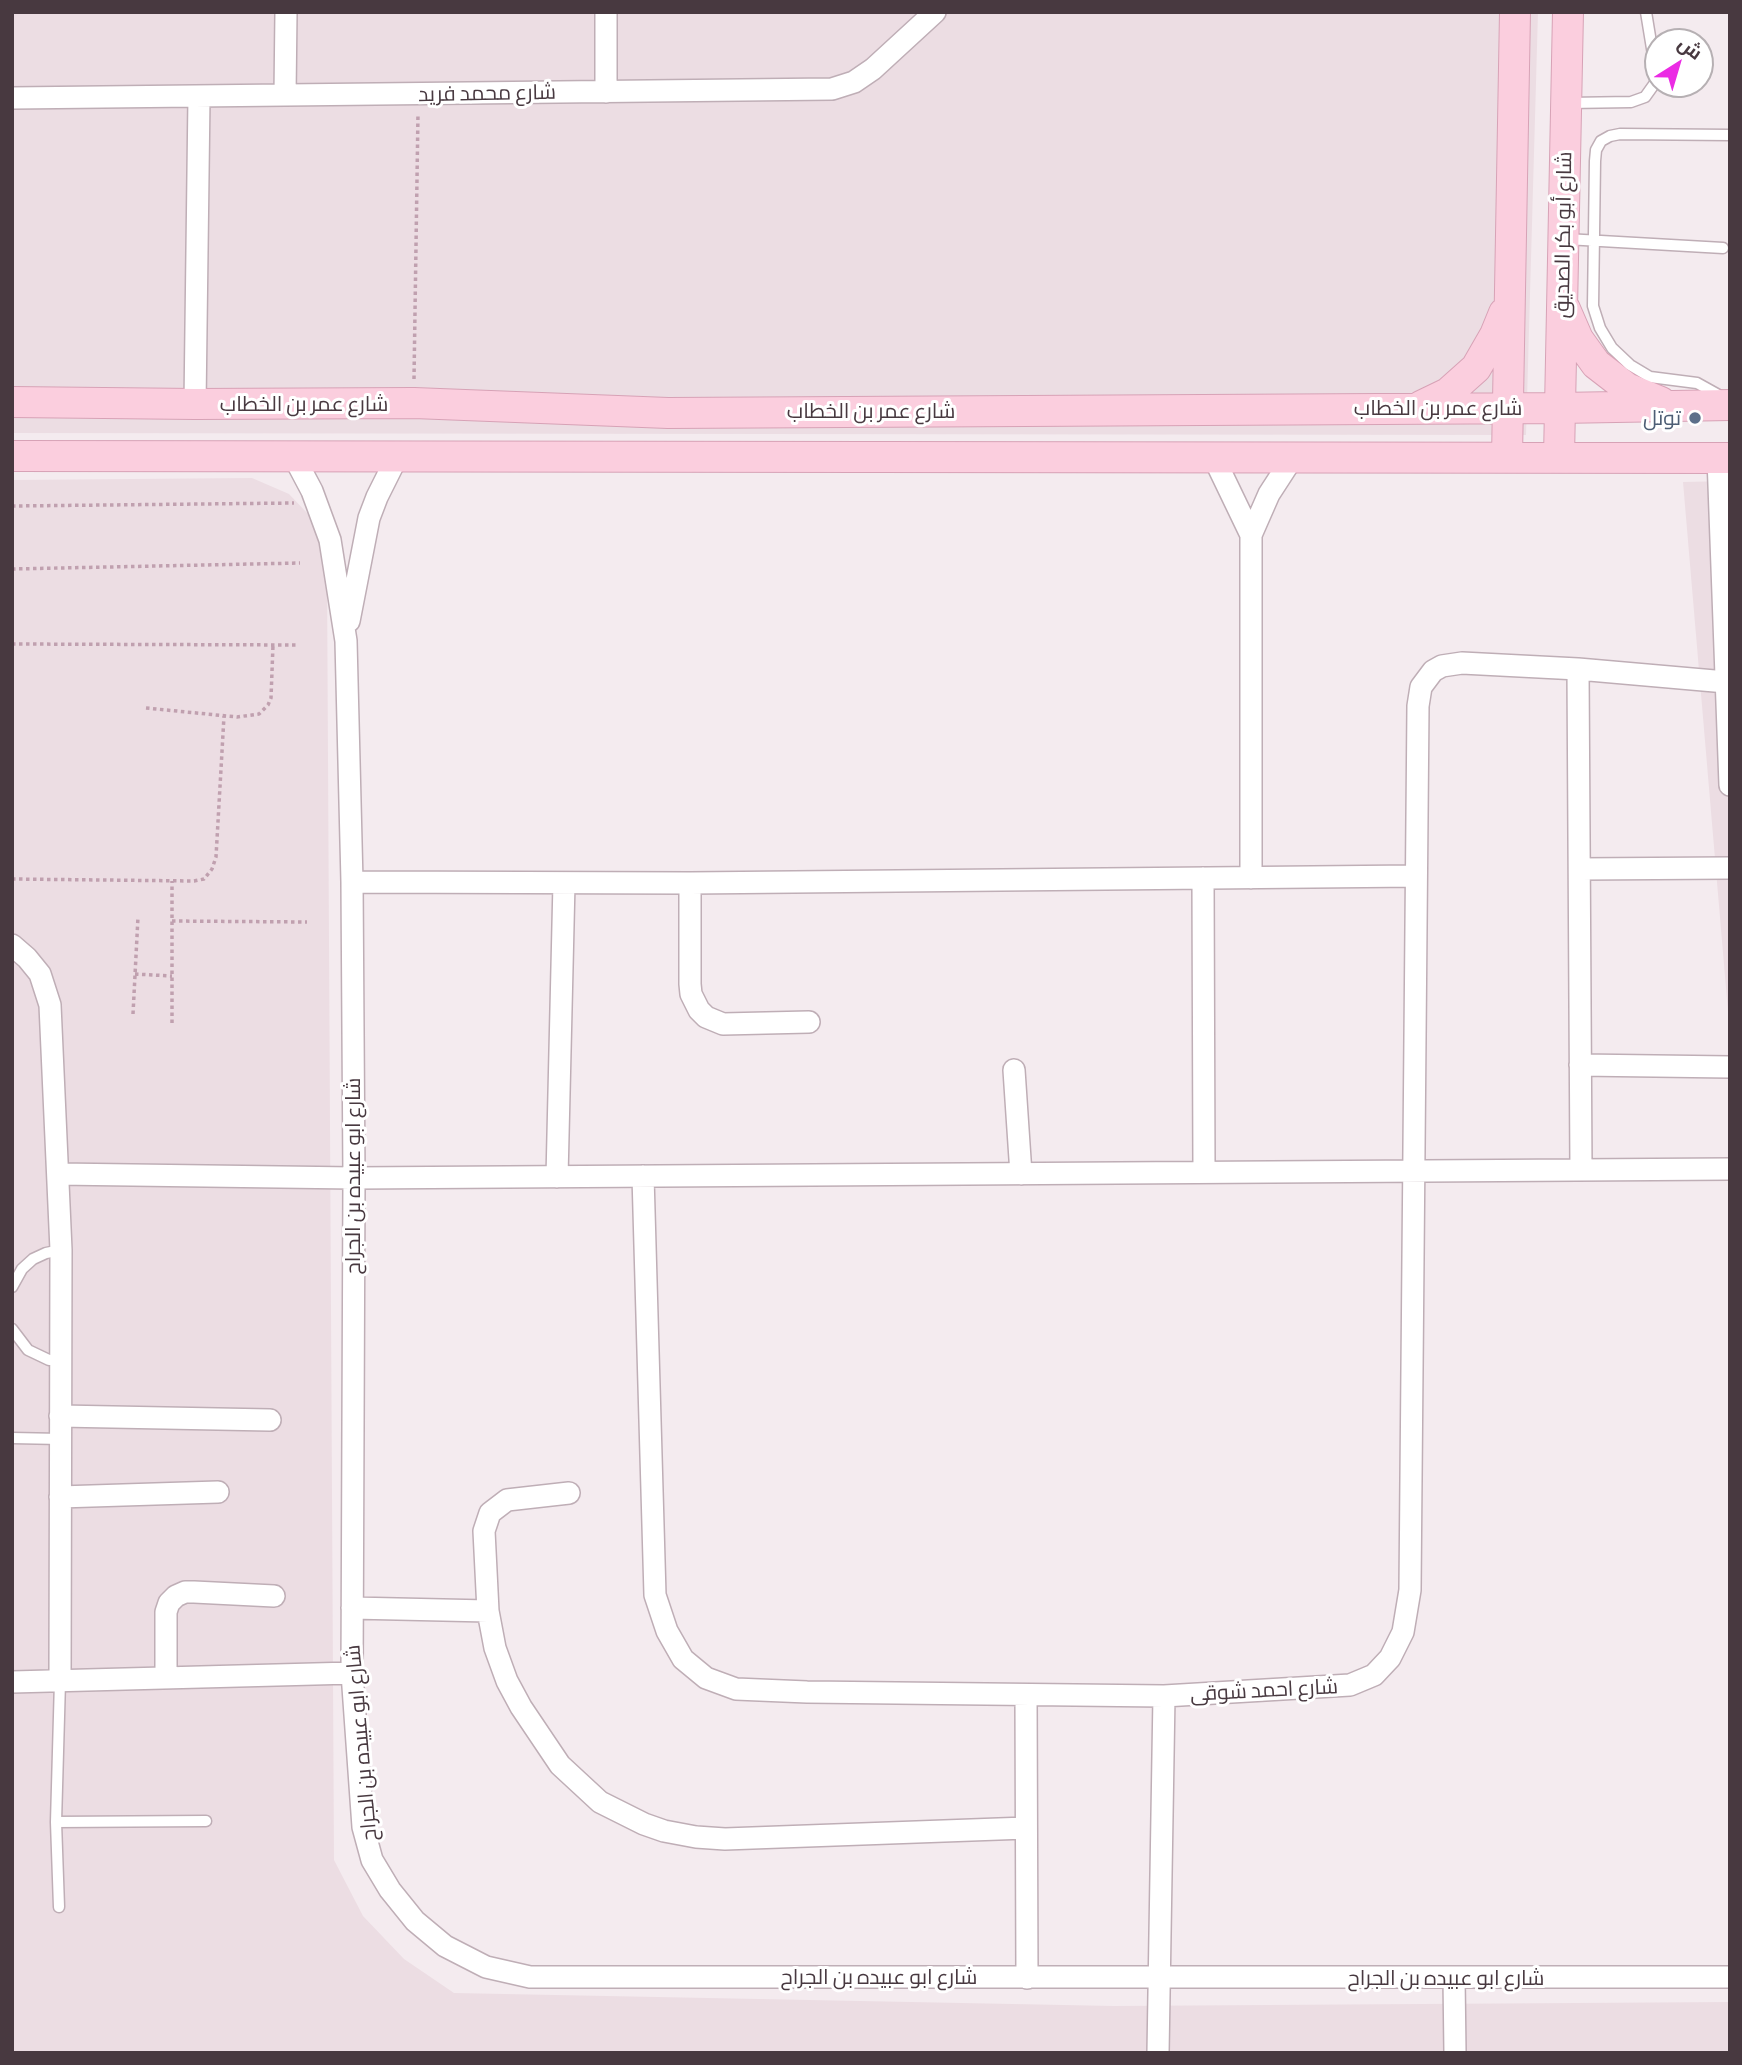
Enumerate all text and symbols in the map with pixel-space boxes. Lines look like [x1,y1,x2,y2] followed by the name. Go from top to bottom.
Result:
[1644,28,1714,98] north arrow
[1674,31,1707,64] text: ش
[418,79,556,107] street label: شارع محمد فريد
[1549,151,1577,319] street label: شارع أبو بكر الصديق
[220,391,388,417] street label: شارع عمر بن الخطاب
[1354,395,1522,421] street label: شارع عمر بن الخطاب
[787,398,955,424] street label: شارع عمر بن الخطاب
[1643,405,1681,431] place label: توتل
[1687,410,1703,426] marker: توتل
[340,1078,366,1274] street label: شارع ابو عبيده بن الجراح
[340,1644,382,1842] street label: شارع ابو عبيده بن الجراح
[1189,1674,1339,1706] street label: شارع احمد شوقى
[781,1964,977,1990] street label: شارع ابو عبيده بن الجراح
[1348,1965,1544,1991] street label: شارع ابو عبيده بن الجراح

